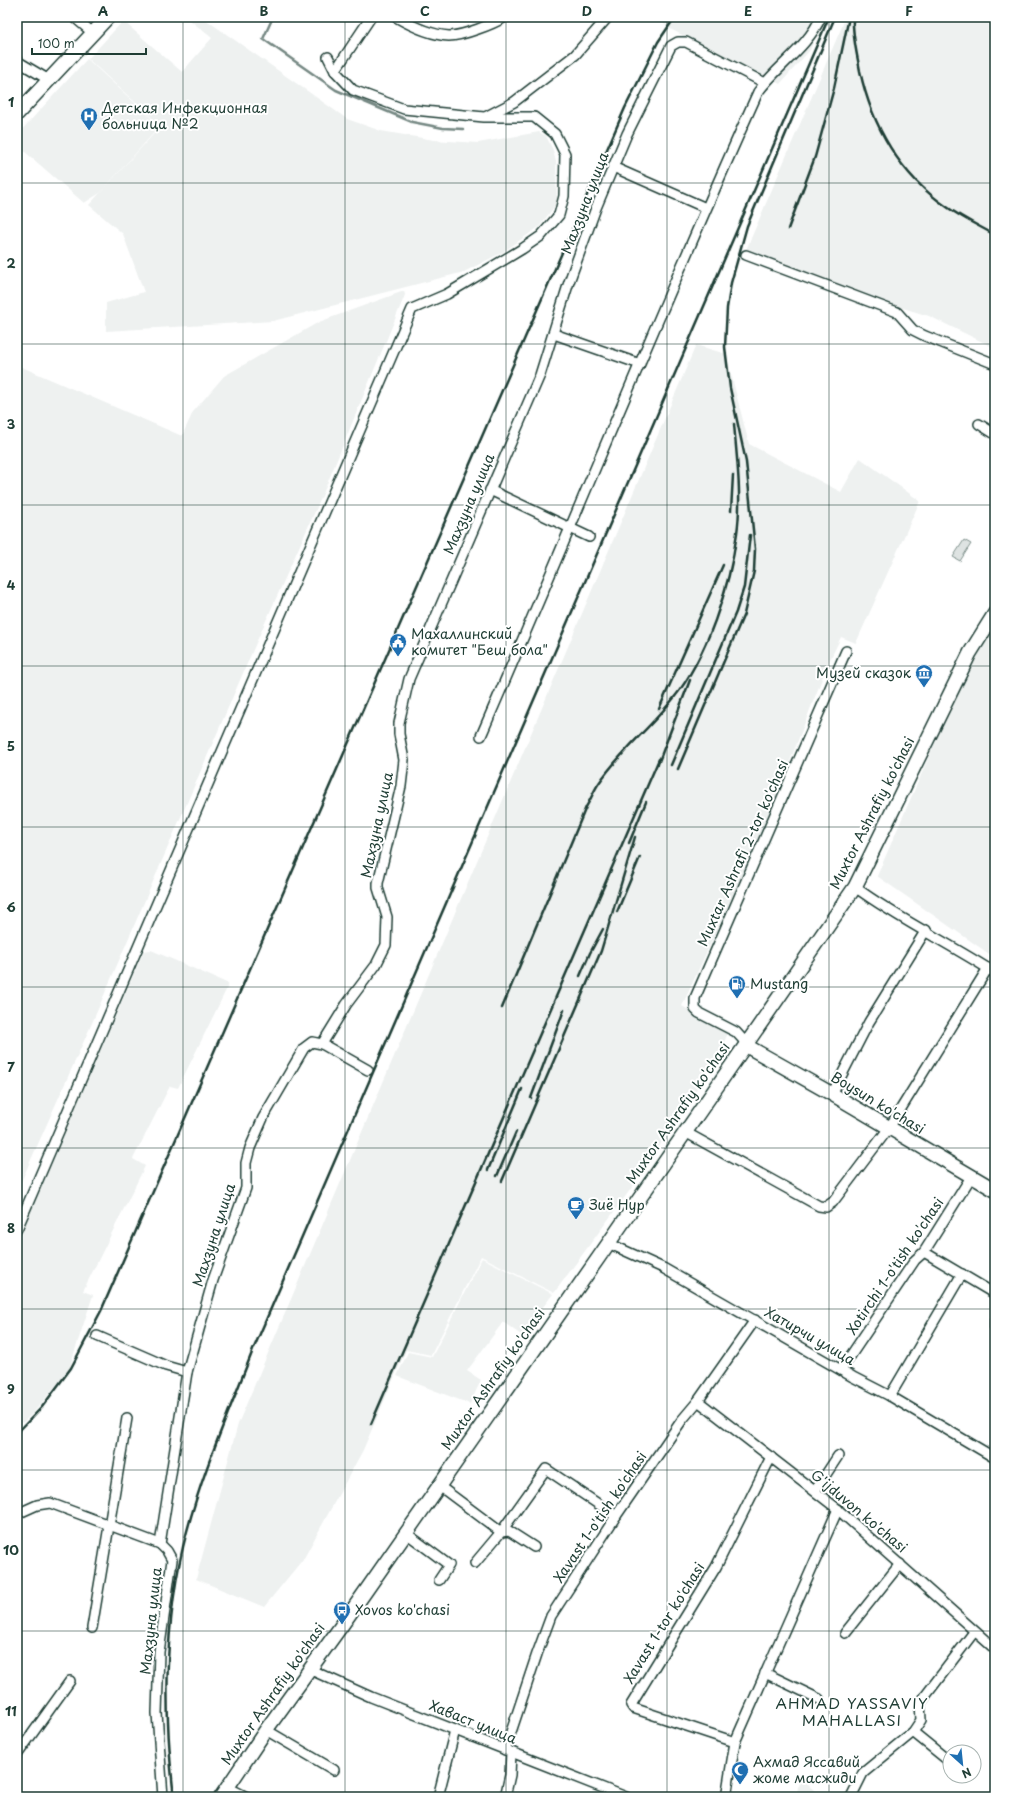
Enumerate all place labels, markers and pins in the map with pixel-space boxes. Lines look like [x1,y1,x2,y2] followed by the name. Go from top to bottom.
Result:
[101,97,268,134] place label: Детская Инфекционная больница №2
[79,106,99,131] hospital icon: Детская Инфекционная больница №2
[411,623,548,660] place label: Махаллинский комитет "Беш бола"
[388,632,408,657] public building icon: Махаллинский комитет "Беш бола"
[816,662,912,683] place label: Музей сказок
[914,663,934,688] museum icon: Музей сказок
[750,973,808,994] place label: Mustang
[727,974,747,999] fuel station icon: Mustang
[589,1194,645,1215] place label: Зиё Нур
[566,1195,586,1220] cafe icon: Зиё Нур
[355,1599,450,1620] place label: Xovos ko'chasi
[332,1600,352,1625] bus stop icon: Xovos ko'chasi
[753,1751,860,1788] place label: Ахмад Яссавий жоме масжиди
[730,1760,750,1785] mosque icon: Ахмад Яссавий жоме масжиди

